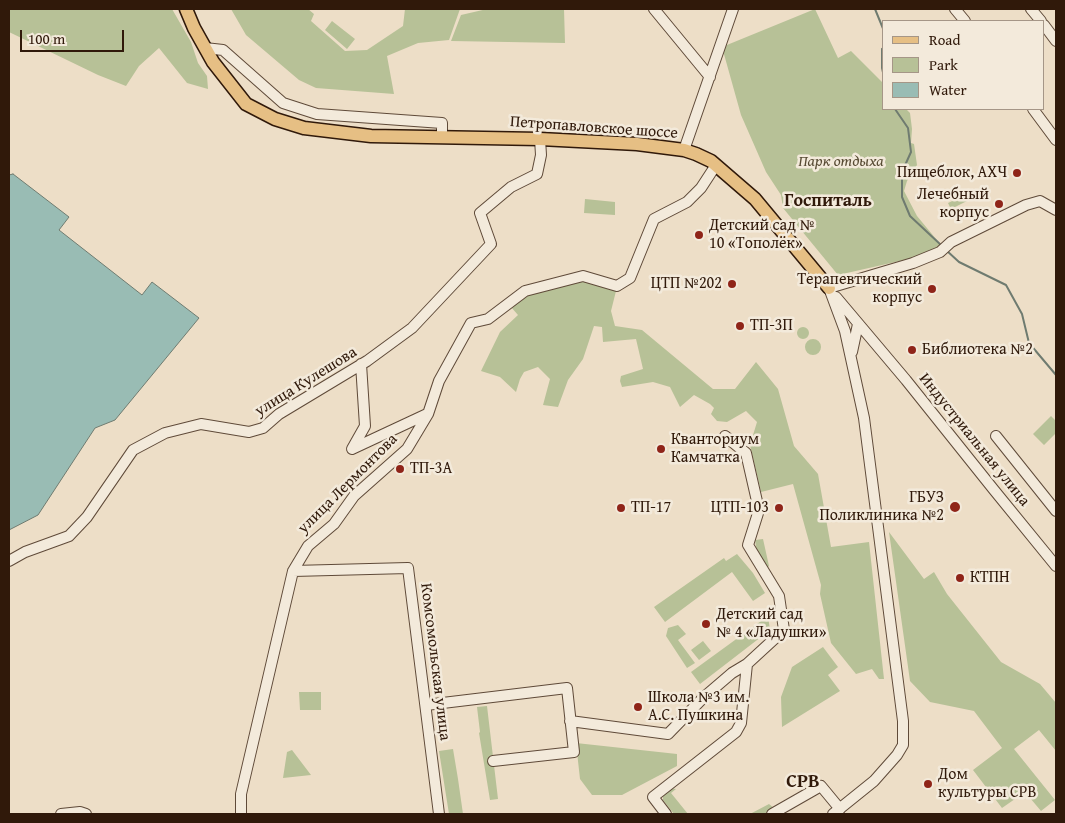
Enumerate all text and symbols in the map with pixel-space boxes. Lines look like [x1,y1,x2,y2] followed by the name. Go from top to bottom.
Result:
[22,20,126,52] scale bar
[882,20,1045,110] legend
[28,28,65,49] text: 100 m
[929,29,960,50] text: Road
[929,54,958,75] text: Park
[929,79,967,100] text: Water
[509,113,679,143] street label: Петропавловское шоссе
[798,152,884,172] park label: Парк отдыха
[897,163,1007,183] place label: Пищеблок, АХЧ
[1011,167,1023,179] marker: Пищеблок, АХЧ
[917,185,989,223] place label: Лечебный корпус
[784,190,872,212] district label: Госпиталь
[993,198,1005,210] marker: Лечебный корпус
[709,216,815,254] place label: Детский сад № 10 «Тополёк»
[693,229,705,241] marker: Детский сад № 10 «Тополёк»
[797,270,922,308] place label: Терапевтический корпус
[651,274,722,294] place label: ЦТП №202
[726,278,738,290] marker: ЦТП №202
[926,283,938,295] marker: Терапевтический корпус
[750,316,793,336] place label: ТП-3П
[734,320,746,332] marker: ТП-3П
[922,340,1033,360] place label: Библиотека №2
[251,343,361,421] street label: улица Кулешова
[906,344,918,356] marker: Библиотека №2
[914,370,1034,510] street label: Индустриальная улица
[294,430,402,538] street label: улица Лермонтова
[671,430,759,468] place label: Кванториум Камчатка
[655,443,667,455] marker: Кванториум Камчатка
[410,459,452,479] place label: ТП-3А
[394,463,406,475] marker: ТП-3А
[819,488,944,526] place label: ГБУЗ Поликлиника №2
[631,498,671,518] place label: ТП-17
[711,498,769,518] place label: ЦТП-103
[948,500,962,514] marker: ГБУЗ Поликлиника №2
[615,502,627,514] marker: ТП-17
[773,502,785,514] marker: ЦТП-103
[970,568,1010,588] place label: КТПН
[954,572,966,584] marker: КТПН
[416,582,454,742] street label: Комсомольская улица
[716,605,826,643] place label: Детский сад № 4 «Ладушки»
[700,618,712,630] marker: Детский сад № 4 «Ладушки»
[648,688,749,726] place label: Школа №3 им. А.С. Пушкина
[632,701,644,713] marker: Школа №3 им. А.С. Пушкина
[938,765,1036,803] place label: Дом культуры СРВ
[786,771,820,793] district label: СРВ
[922,778,934,790] marker: Дом культуры СРВ

